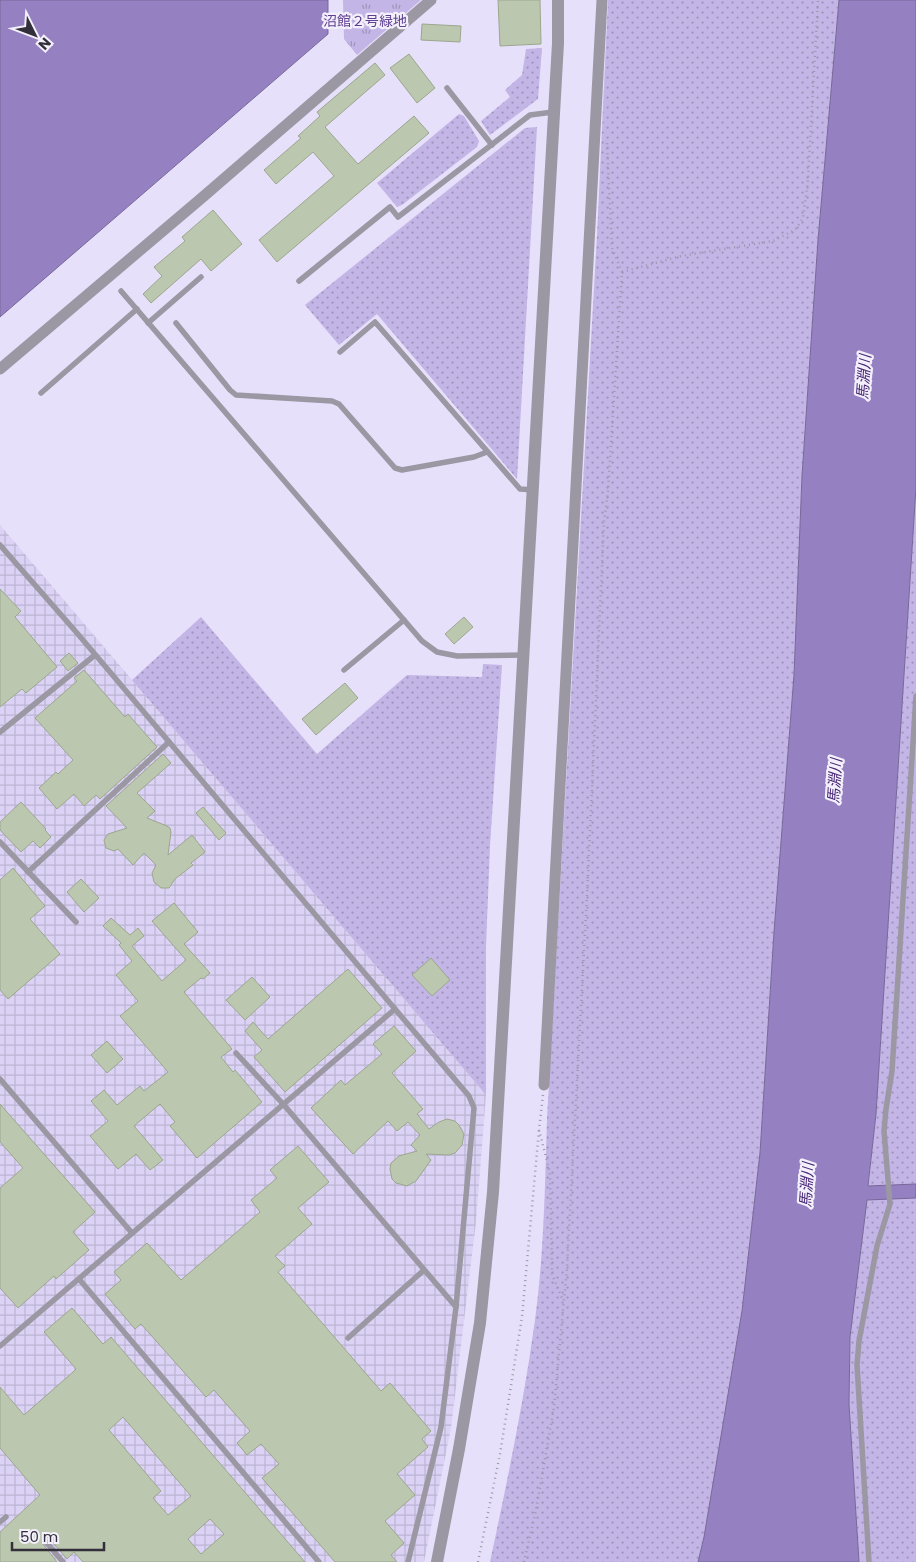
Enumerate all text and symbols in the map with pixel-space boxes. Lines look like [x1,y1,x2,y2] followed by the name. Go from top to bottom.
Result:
[10,10,60,60] north arrow
[323,11,407,31] park label: 沼館２号緑地
[34,33,56,54] text: N
[851,352,876,400] water label: 馬淵川
[822,756,847,804] water label: 馬淵川
[794,1160,819,1208] water label: 馬淵川
[12,1520,105,1552] scale bar
[20,1526,58,1547] text: 50 m

